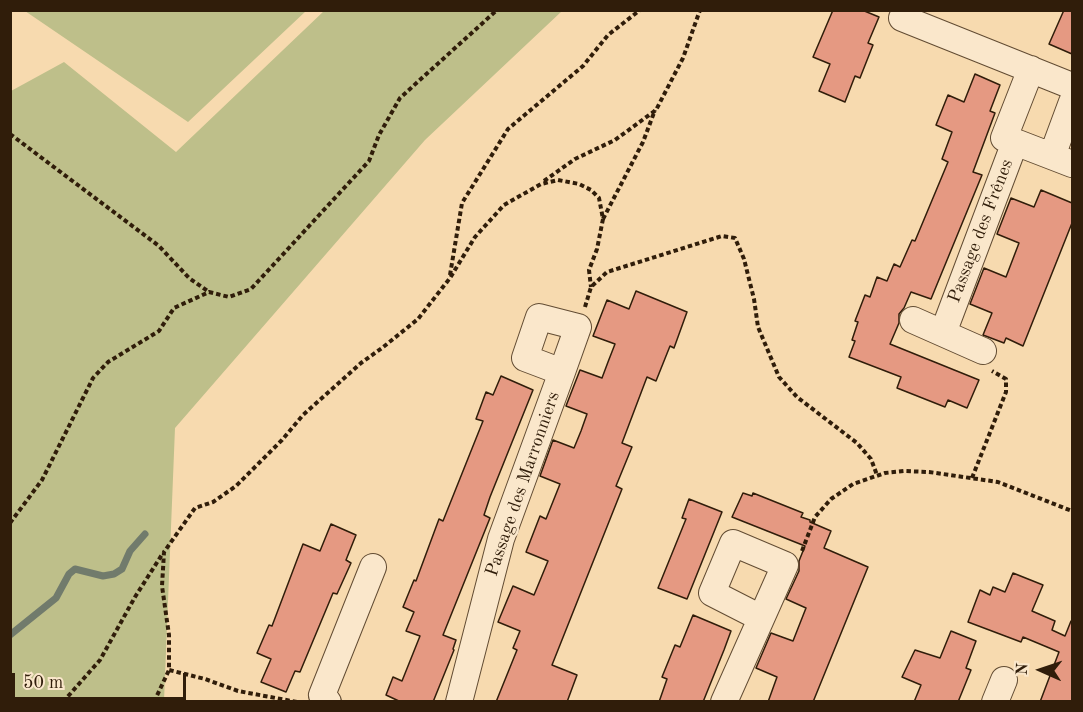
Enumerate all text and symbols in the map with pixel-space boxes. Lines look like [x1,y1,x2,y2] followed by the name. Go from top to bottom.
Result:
[944,156,1018,306] street label: Passage des Frênes
[481,389,565,579] street label: Passage des Marronniers
[1011,640,1071,700] north arrow
[15,661,189,699] scale bar
[1015,663,1031,676] text: N
[23,674,63,692] text: 50 m

